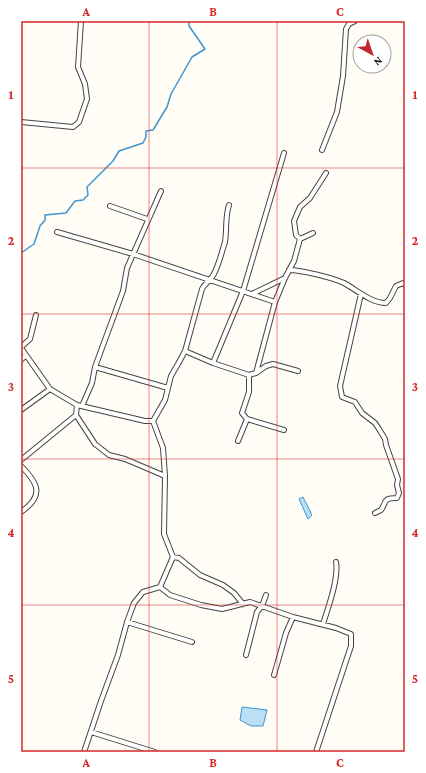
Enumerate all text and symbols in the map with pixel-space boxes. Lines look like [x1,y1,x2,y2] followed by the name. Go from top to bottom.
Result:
[81,4,90,19] text: A
[209,4,217,19] text: B
[336,4,344,19] text: C
[352,34,392,74] north arrow
[371,55,385,69] text: N
[9,87,14,102] text: 1
[413,87,418,102] text: 1
[8,233,15,248] text: 2
[412,233,419,248] text: 2
[8,379,14,394] text: 3
[412,379,418,394] text: 3
[7,525,15,540] text: 4
[411,525,419,540] text: 4
[8,671,14,686] text: 5
[412,671,418,686] text: 5
[81,755,90,770] text: A
[209,755,217,770] text: B
[336,755,344,770] text: C

